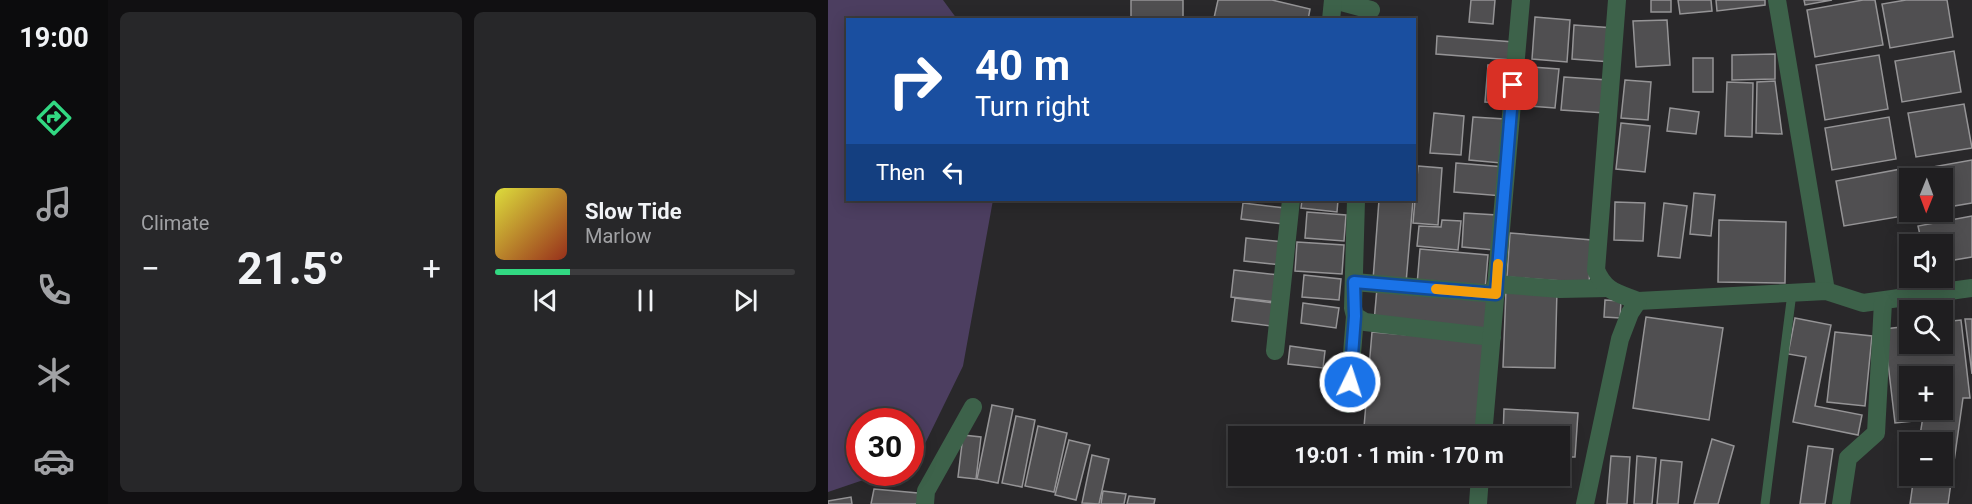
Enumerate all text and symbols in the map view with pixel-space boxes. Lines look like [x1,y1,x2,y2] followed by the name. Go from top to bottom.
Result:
[19,22,89,54] text: 19:00
[975,41,1070,90] text: 40 m
[876,42,954,120] icon: right
[1487,59,1538,110] pin
[1496,68,1529,101] icon: arrive
[975,91,1090,123] text: Turn right
[33,97,75,139] icon: directions
[937,156,970,189] icon: left
[876,160,925,185] text: Then
[1899,168,1953,222] north arrow
[1899,168,1953,486] map controls
[33,183,75,225] icon: music
[585,199,682,224] text: Slow Tide
[141,211,209,235] text: Climate
[585,224,651,248] text: Marlow
[1899,234,1953,288] button: sound
[237,242,345,295] text: 21.5°
[141,249,160,288] text: −
[422,249,441,288] text: +
[33,269,75,311] icon: phone
[529,284,562,317] icon: previous
[629,284,662,317] icon: pause
[729,284,762,317] icon: next
[1899,300,1953,354] button: search
[1318,350,1382,414] position arrow
[33,354,75,396] icon: climate
[1899,366,1953,420] button: +
[846,408,924,486] speed limit sign: 30
[1899,432,1953,486] button: −
[33,440,75,482] icon: car
[1294,443,1504,468] text: 19:01 · 1 min · 170 m

